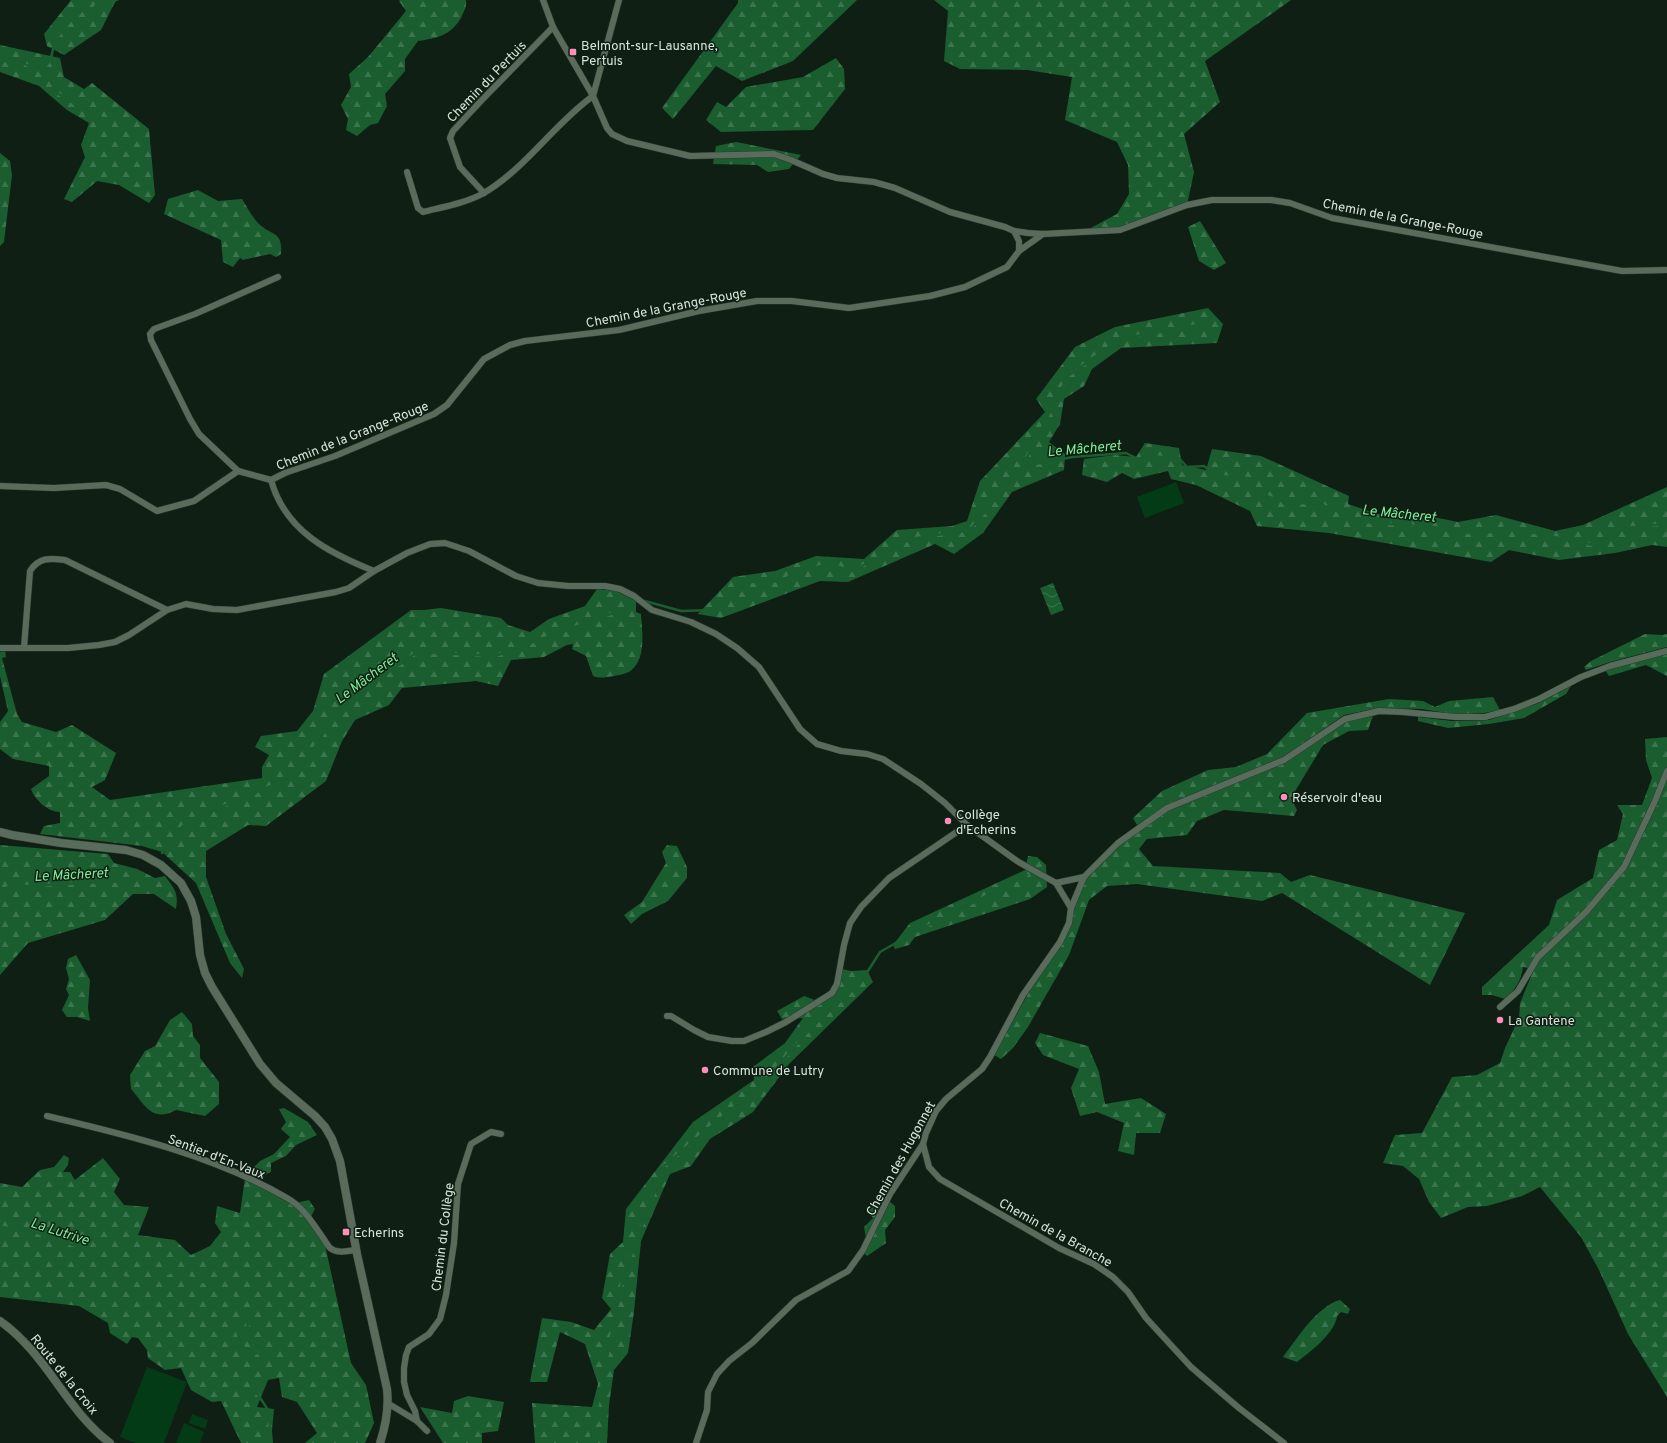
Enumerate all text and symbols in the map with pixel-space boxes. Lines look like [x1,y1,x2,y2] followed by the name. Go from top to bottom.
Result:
[444,38,530,127] street label: Chemin du Pertuis
[581,39,718,70] place label: Belmont-sur-Lausanne, Pertuis
[568,47,578,57] marker: Belmont-sur-Lausanne, Pertuis
[1321,197,1484,243] street label: Chemin de la Grange-Rouge
[585,286,748,332] street label: Chemin de la Grange-Rouge
[274,399,431,475] street label: Chemin de la Grange-Rouge
[1046,438,1123,461] water label: Le Mâcheret
[1361,502,1438,527] water label: Le Mâcheret
[332,649,402,708] water label: Le Mâcheret
[1292,791,1382,807] place label: Réservoir d'eau
[1279,792,1289,802] marker: Réservoir d'eau
[956,808,1016,839] place label: Collège d'Echerins
[943,816,953,826] marker: Collège d'Echerins
[34,865,110,886] water label: Le Mâcheret
[1508,1014,1575,1030] place label: La Gantene
[1495,1015,1505,1025] marker: La Gantene
[713,1064,824,1080] place label: Commune de Lutry
[700,1065,710,1075] marker: Commune de Lutry
[864,1099,940,1219] street label: Chemin des Hugonnet
[165,1132,268,1184] street label: Sentier d'En-Vaux
[429,1182,459,1292] street label: Chemin du Collège
[995,1196,1115,1272] street label: Chemin de la Branche
[28,1215,92,1250] water label: La Lutrive
[354,1226,404,1242] place label: Echerins
[341,1227,351,1237] marker: Echerins
[26,1332,101,1419] street label: Route de la Croix

